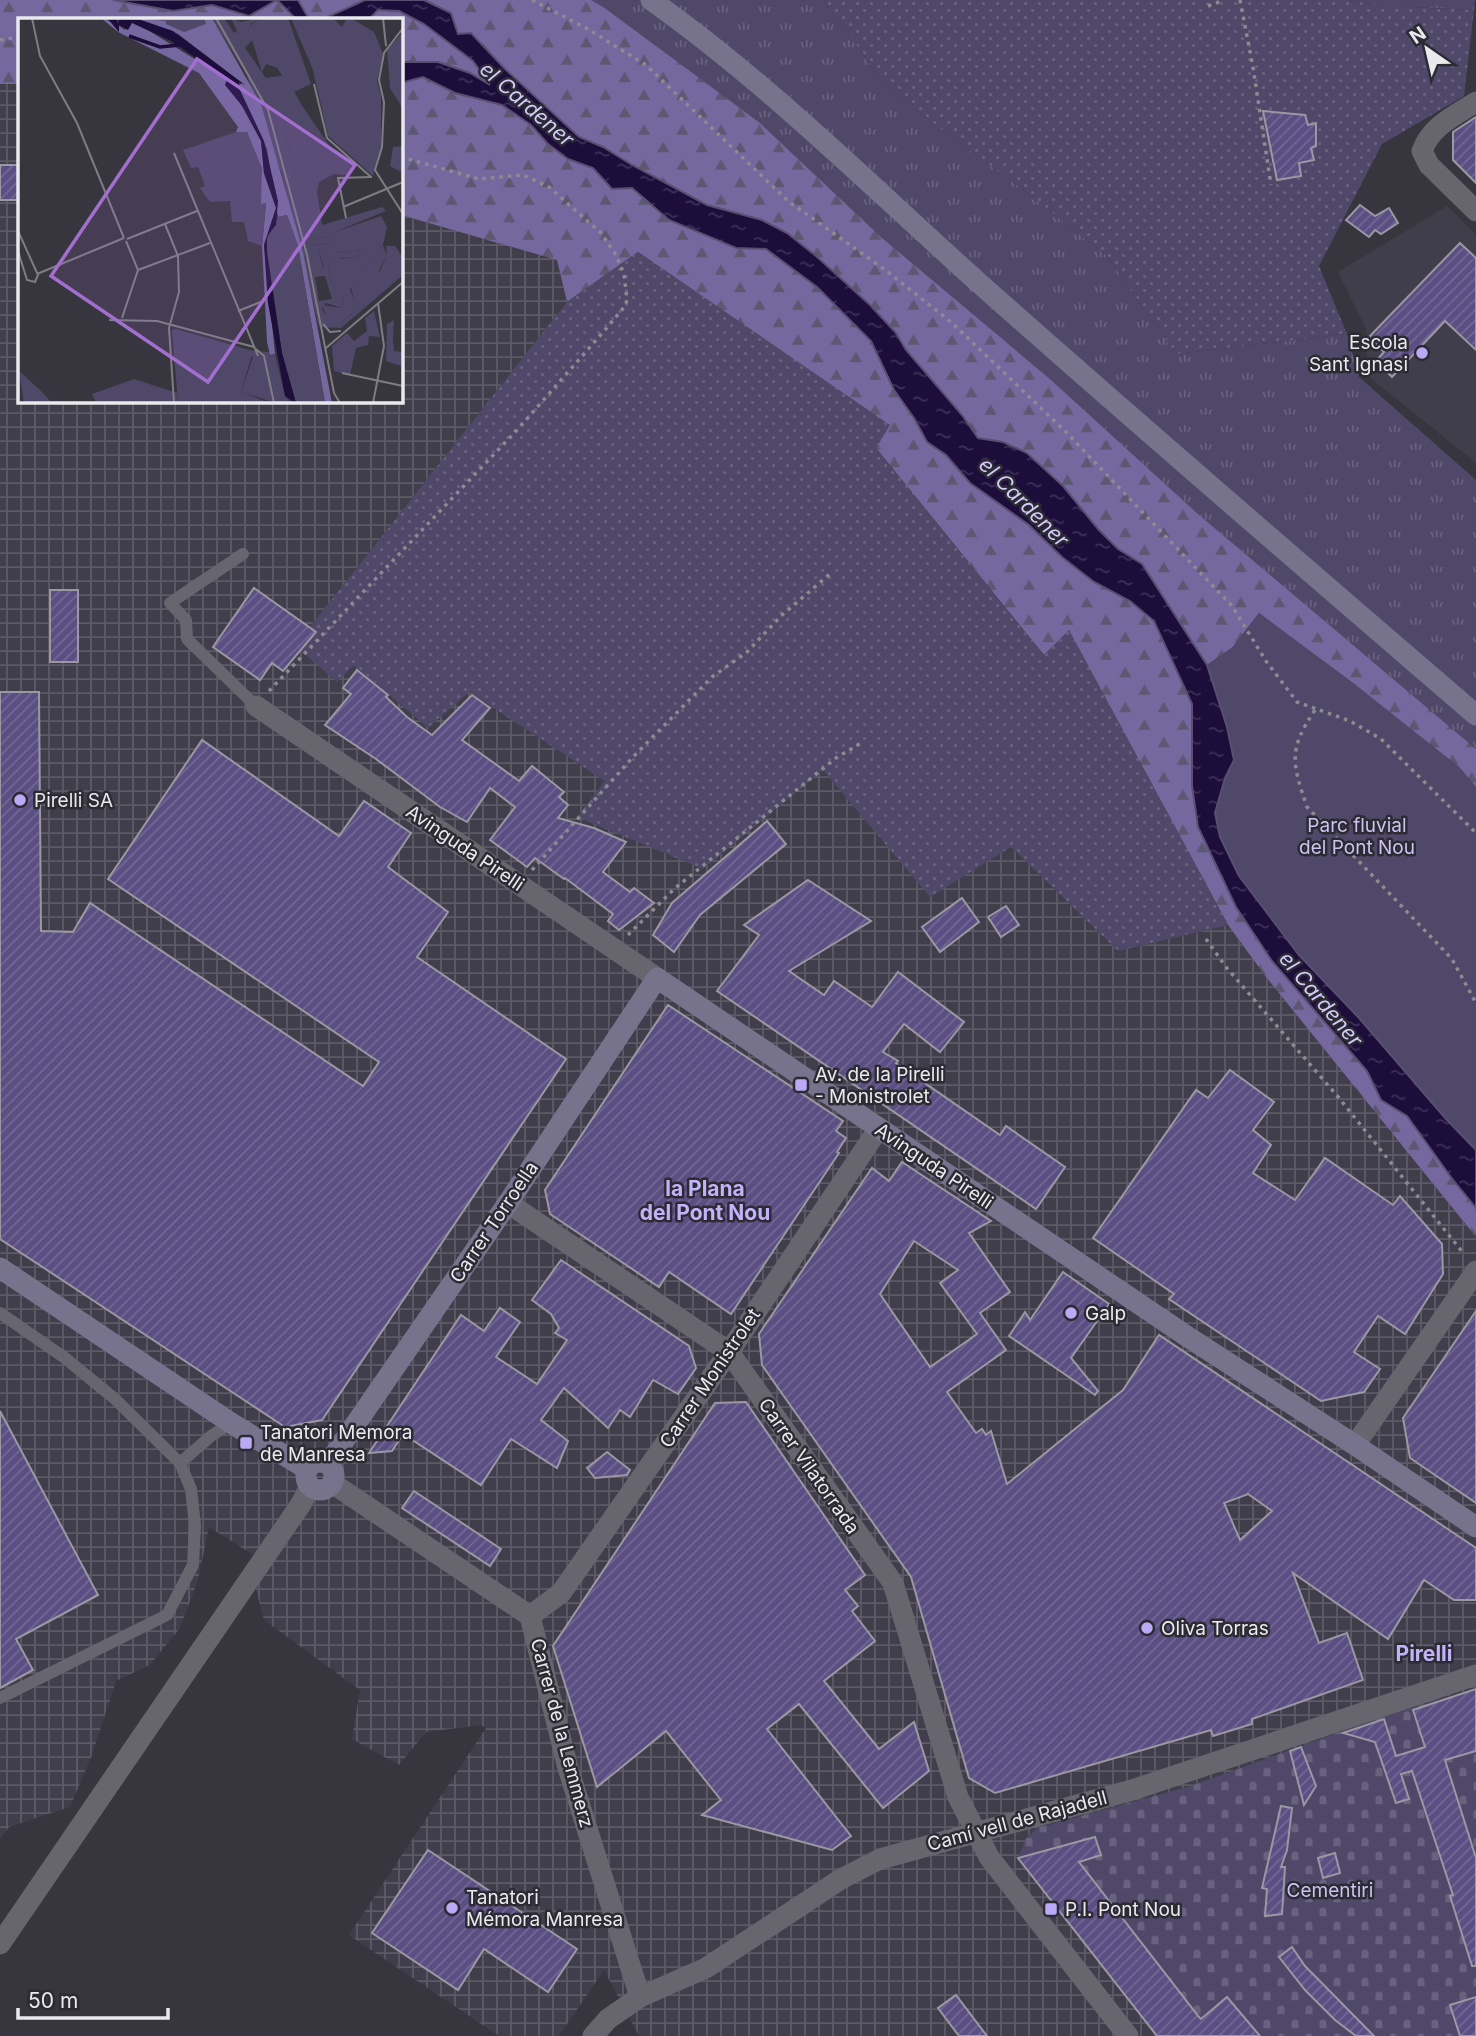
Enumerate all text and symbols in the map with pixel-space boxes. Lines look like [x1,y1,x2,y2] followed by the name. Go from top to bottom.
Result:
[1392,14,1462,84] north arrow
[18,18,402,402] inset map
[1405,22,1430,49] text: N
[475,56,580,152] water label: el Cardener
[1309,331,1408,376] place label: Escola Sant Ignasi
[1414,345,1430,361] marker: Escola Sant Ignasi
[974,452,1075,553] water label: el Cardener
[34,789,113,812] place label: Pirelli SA
[12,792,28,808] marker: Pirelli SA
[402,800,528,896] street label: Avinguda Pirelli
[1299,814,1415,859] park label: Parc fluvial del Pont Nou
[1274,946,1369,1052] water label: el Cardener
[815,1063,945,1108] place label: Av. de la Pirelli - Monistrolet
[793,1077,809,1093] marker: Av. de la Pirelli - Monistrolet
[871,1118,997,1214] street label: Avinguda Pirelli
[445,1157,543,1287] street label: Carrer Torroella
[640,1176,770,1225] district label: la Plana del Pont Nou
[1085,1302,1126,1325] place label: Galp
[655,1304,765,1452] street label: Carrer Monistrolet
[1063,1305,1079,1321] marker: Galp
[754,1394,864,1538] street label: Carrer Vilatorrada
[260,1421,412,1466] place label: Tanatori Memora de Manresa
[238,1435,254,1451] marker: Tanatori Memora de Manresa
[1161,1617,1269,1640] place label: Oliva Torras
[1139,1620,1155,1636] marker: Oliva Torras
[526,1636,598,1830] street label: Carrer de la Lemmerz
[1396,1641,1452,1666] district label: Pirelli
[925,1786,1109,1856] street label: Camí vell de Rajadell
[1287,1879,1373,1902] park label: Cementiri
[466,1886,623,1931] place label: Tanatori Mémora Manresa
[1065,1898,1181,1921] place label: P.I. Pont Nou
[444,1900,460,1916] marker: Tanatori Mémora Manresa
[1043,1901,1059,1917] marker: P.I. Pont Nou
[18,1976,168,2020] scale bar
[28,1988,78,2013] text: 50 m

